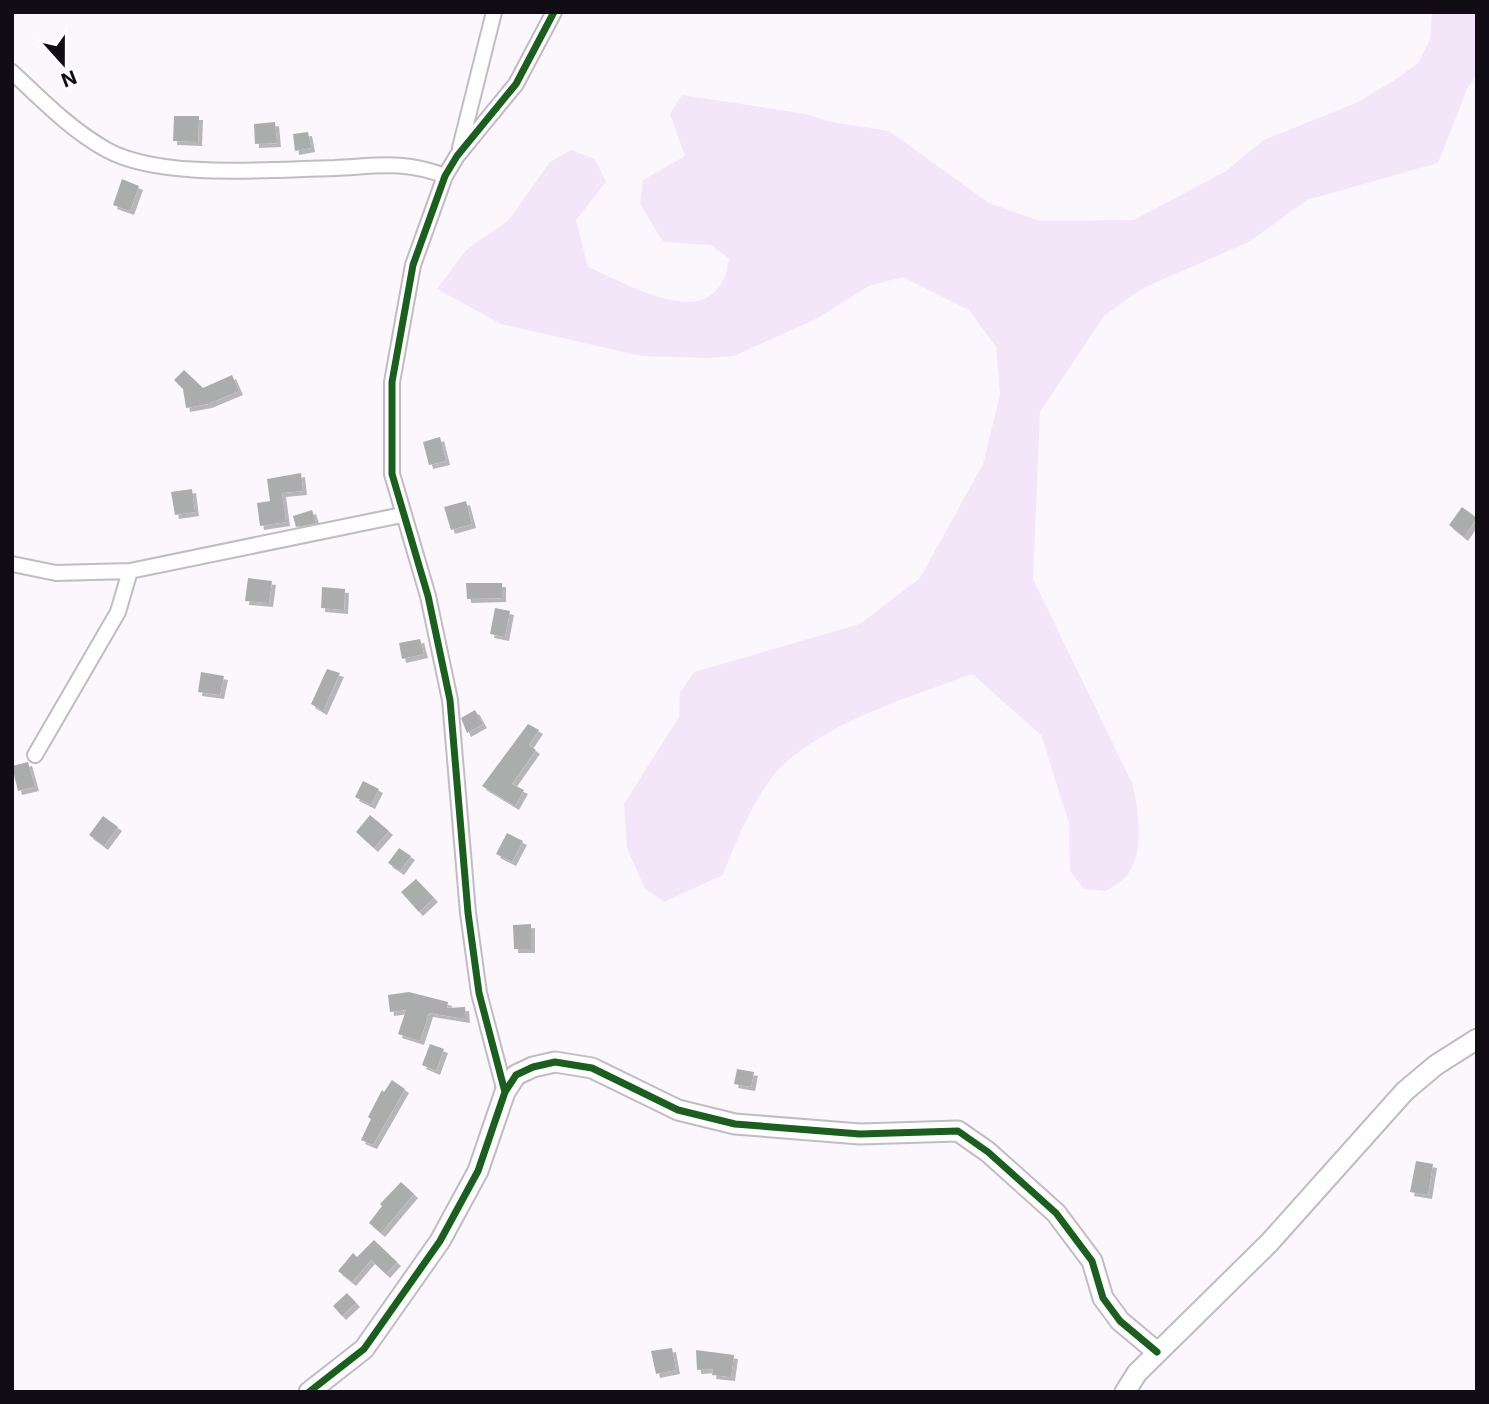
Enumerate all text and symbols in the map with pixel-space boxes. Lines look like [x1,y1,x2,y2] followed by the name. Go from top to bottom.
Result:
[28,28,98,98] north arrow
[58,65,80,92] text: N

